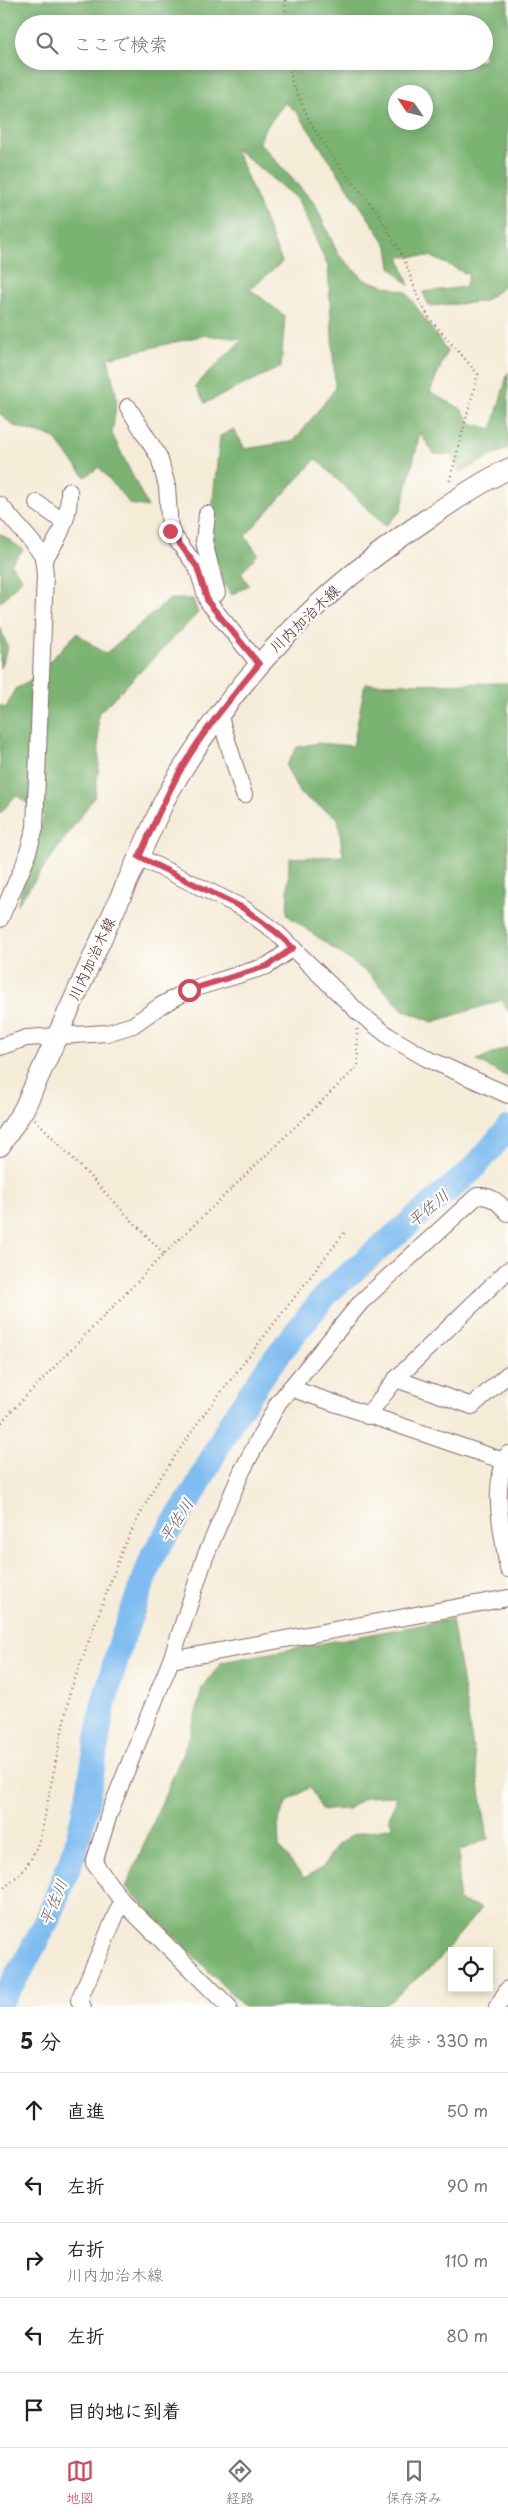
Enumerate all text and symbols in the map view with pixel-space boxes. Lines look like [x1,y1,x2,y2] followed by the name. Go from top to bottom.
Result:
[15,15,493,70] search box
[33,29,61,57] icon: search
[73,29,168,57] text: ここで検索
[388,85,433,130] north arrow
[159,520,182,543] route end
[264,578,344,657] street label: 川内加治木線
[61,913,120,1004] street label: 川内加治木線
[178,979,201,1002] route start
[401,1183,453,1232] water label: 平佐川
[152,1493,198,1546] water label: 平佐川
[32,1875,73,1928] water label: 平佐川
[448,1947,493,1992] map controls
[448,1947,493,1992] button: locate
[20,2024,61,2056] text: 5 分
[389,2028,488,2052] text: 徒歩 · 330 m
[20,2096,48,2124] icon: ahead
[67,2096,105,2124] text: 直進
[447,2098,488,2122] text: 50 m
[20,2171,48,2199] icon: left
[67,2171,105,2199] text: 左折
[447,2173,488,2197] text: 90 m
[67,2234,105,2262] text: 右折
[20,2246,48,2274] icon: right
[445,2248,488,2272] text: 110 m
[67,2262,163,2286] text: 川内加治木線
[20,2321,48,2349] icon: left
[67,2321,105,2349] text: 左折
[446,2323,488,2347] text: 80 m
[20,2396,48,2424] icon: arrive
[67,2396,181,2424] text: 目的地に到着
[66,2457,94,2508] tab: 地図
[226,2457,254,2508] tab: 経路
[386,2457,442,2508] tab: 保存済み

